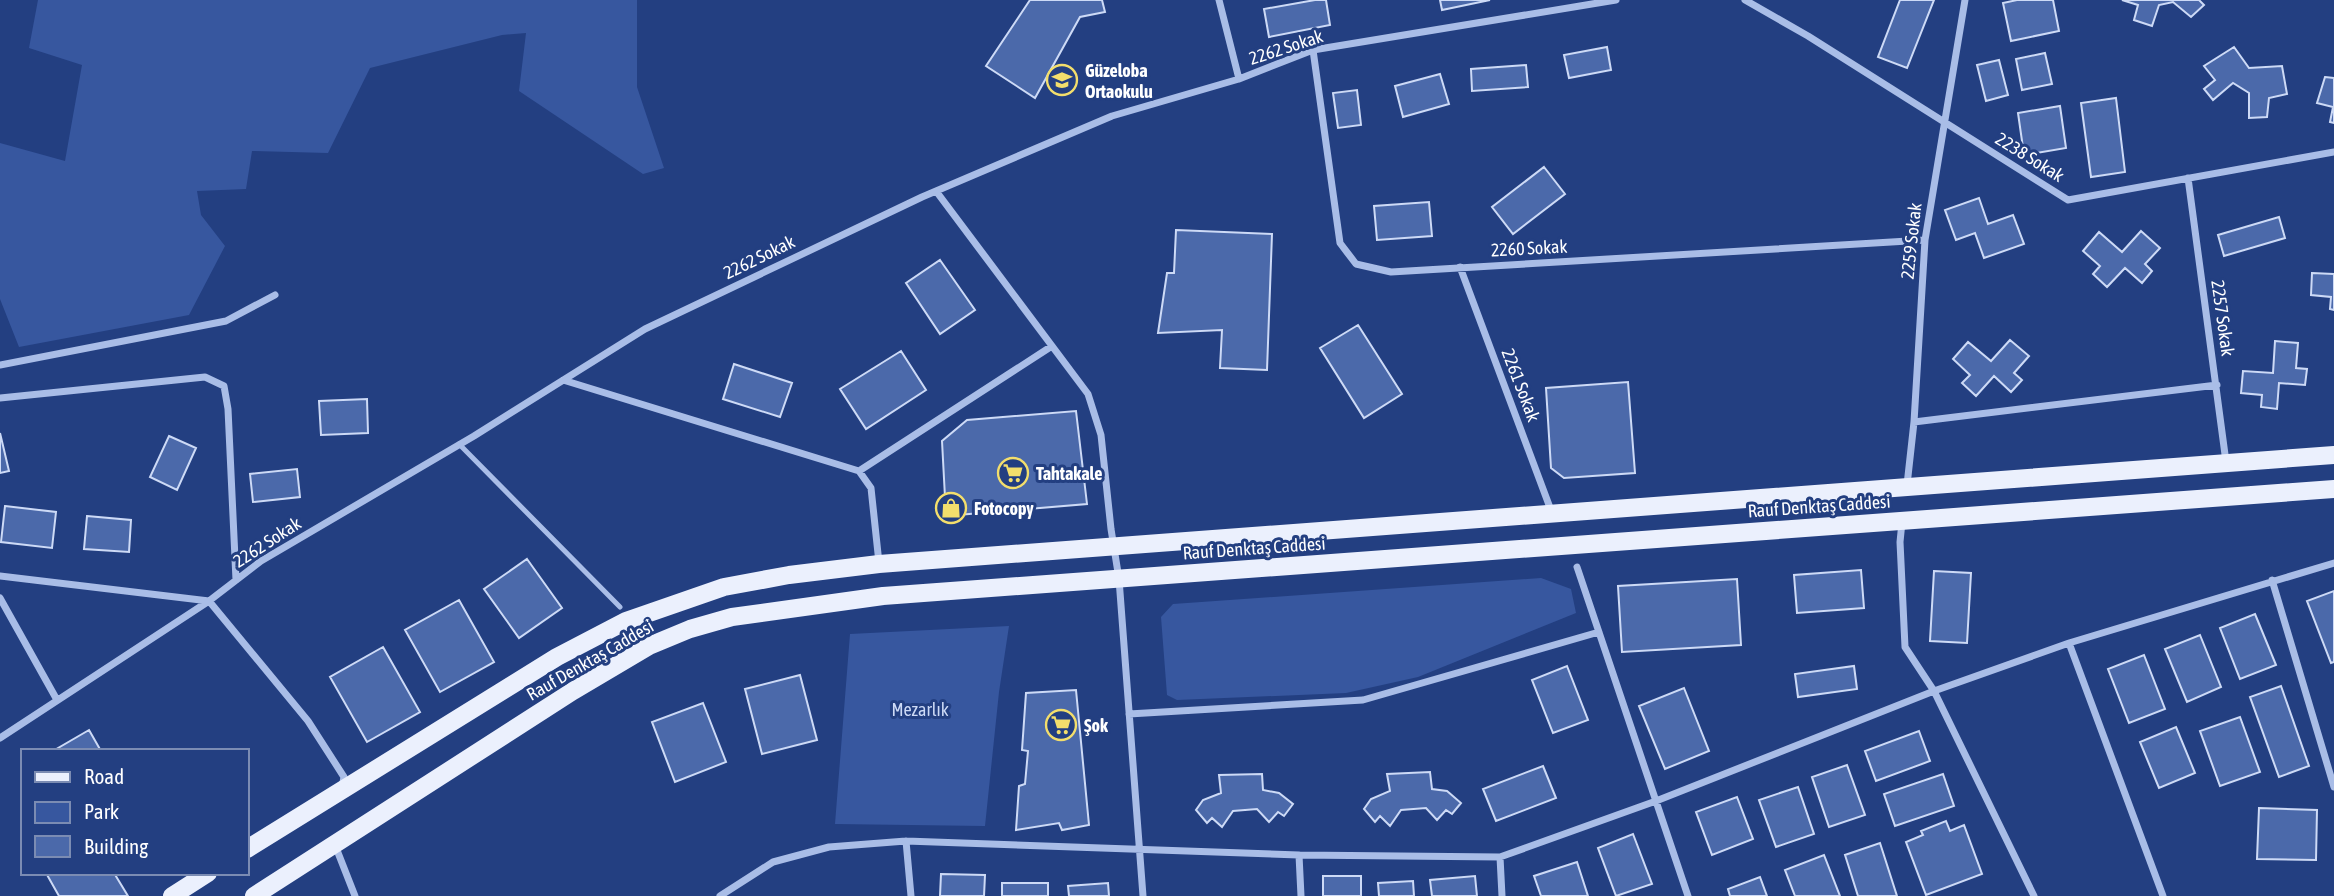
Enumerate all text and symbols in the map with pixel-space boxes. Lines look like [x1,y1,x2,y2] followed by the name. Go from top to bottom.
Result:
[1246,25,1326,69] street label: 2262 Sokak
[1085,60,1153,102] place label: Güzeloba Ortaokulu
[1045,63,1079,97] school or university icon: Güzeloba Ortaokulu
[1992,128,2068,186] street label: 2238 Sokak
[1897,202,1925,280] street label: 2259 Sokak
[720,231,798,283] street label: 2262 Sokak
[1490,236,1568,260] street label: 2260 Sokak
[2207,279,2239,357] street label: 2257 Sokak
[1497,346,1545,425] street label: 2261 Sokak
[996,456,1030,490] supermarket icon: Tahtakale
[1036,463,1102,484] place label: Tahtakale
[934,491,968,525] shop icon: Fotocopy
[1747,491,1891,521] street label: Rauf Denktaş Caddesi
[974,498,1034,519] place label: Fotocopy
[229,512,305,572] street label: 2262 Sokak
[1182,533,1326,563] street label: Rauf Denktaş Caddesi
[523,615,657,705] street label: Rauf Denktaş Caddesi
[891,699,949,720] park label: Mezarlık
[1044,708,1078,742] supermarket icon: Şok
[1084,715,1109,736] place label: Şok
[21,749,248,875] legend
[84,764,124,788] text: Road
[84,799,119,823] text: Park
[84,834,148,858] text: Building

